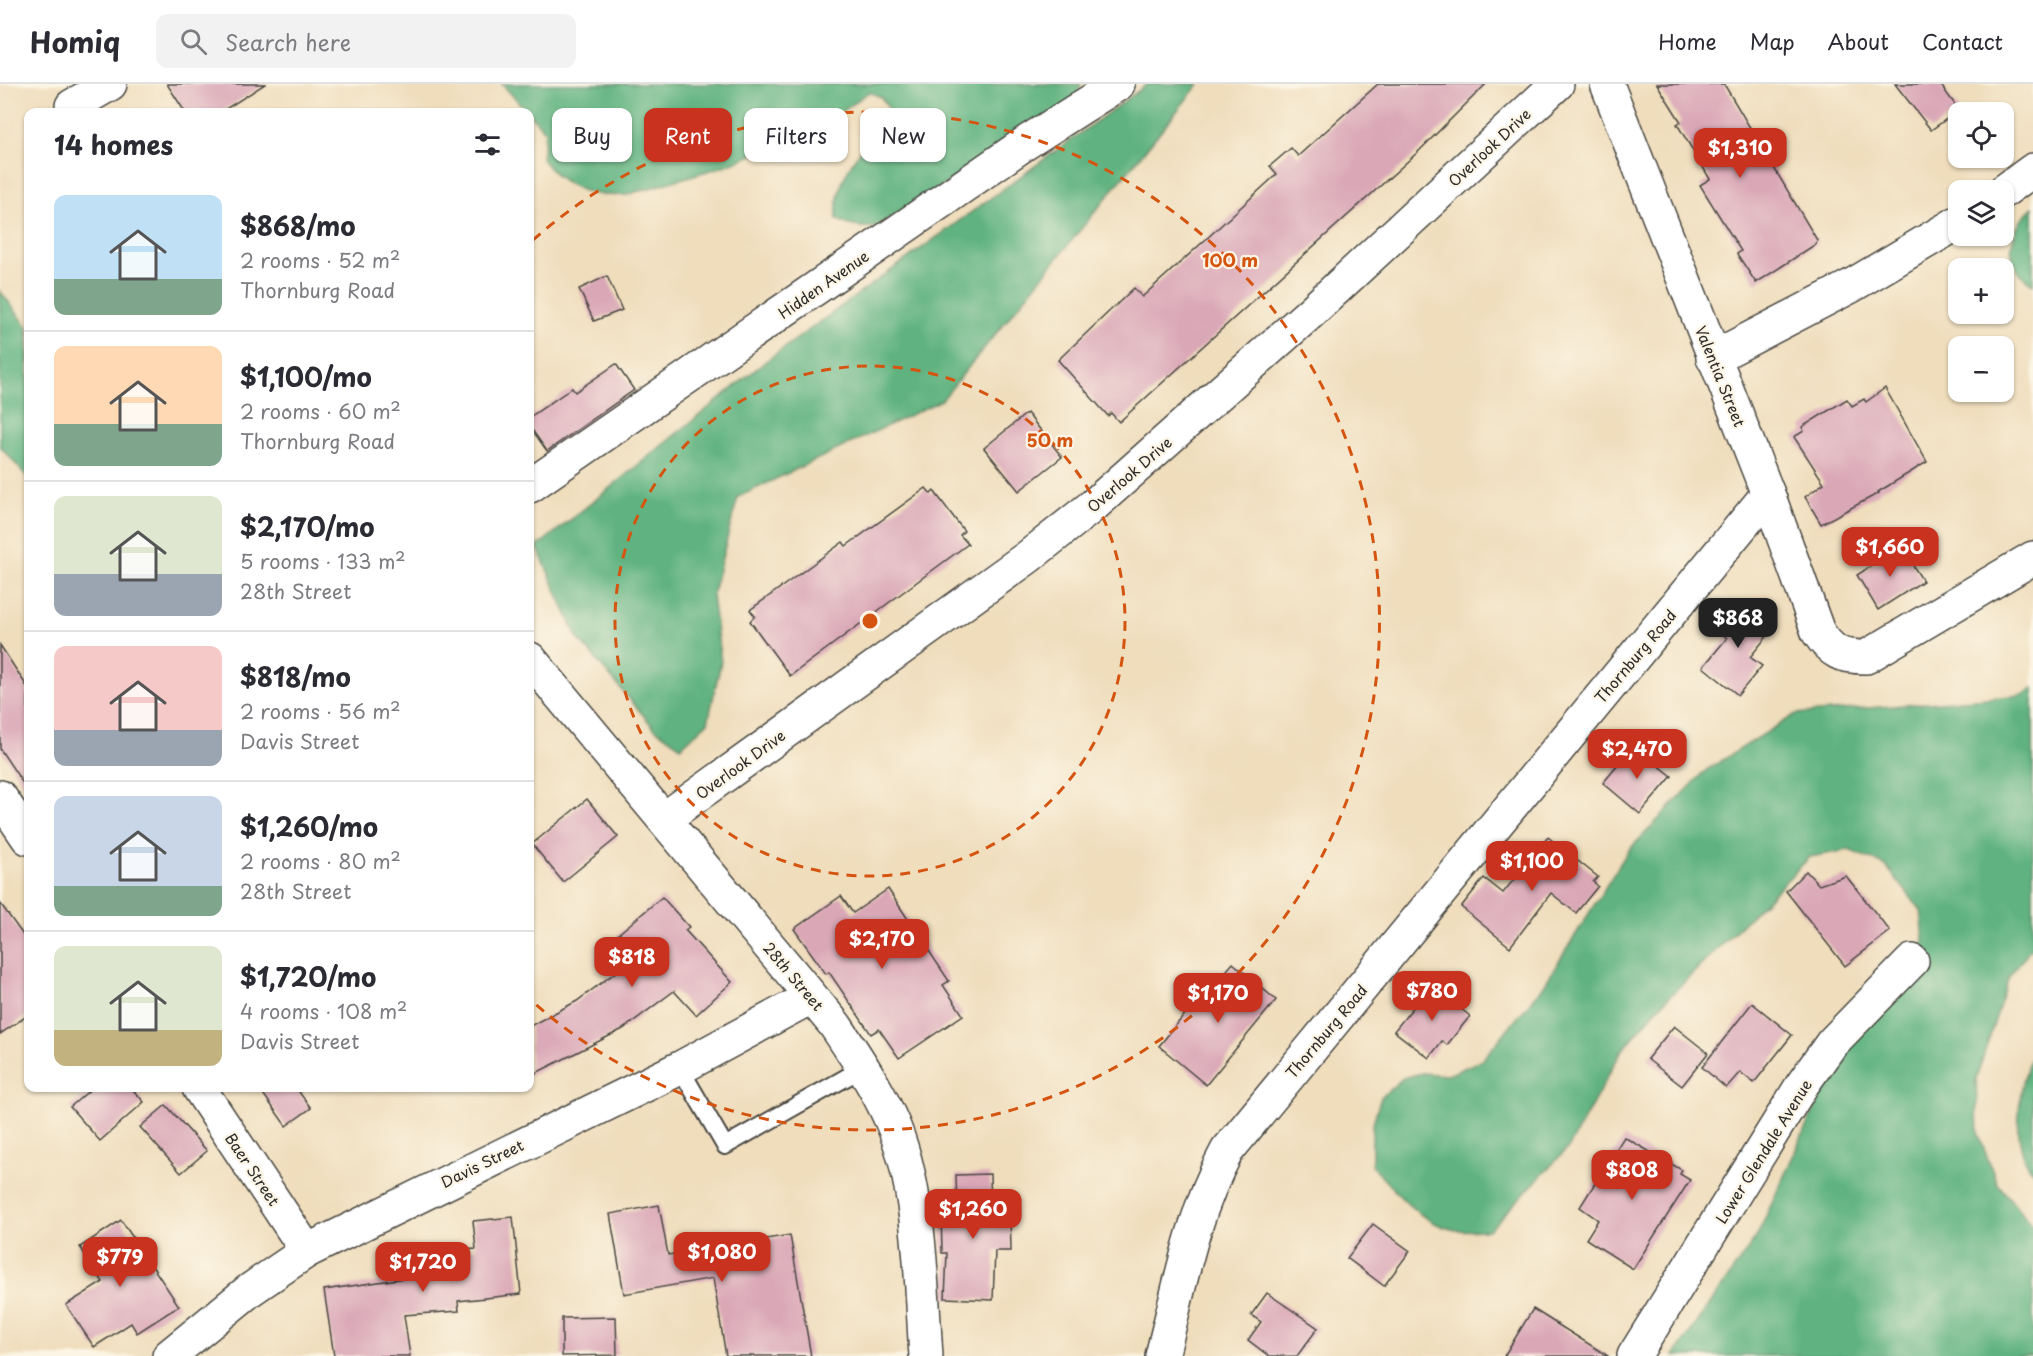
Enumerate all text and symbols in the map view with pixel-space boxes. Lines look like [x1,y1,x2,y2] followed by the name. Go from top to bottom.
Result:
[156,14,576,68] search box
[30,20,120,63] text: Homiq
[177,25,210,58] icon: search
[225,25,351,58] text: Search here
[1658,25,1717,57] text: Home
[1750,25,1795,57] text: Map
[1828,25,1889,57] text: About
[1922,25,2003,57] text: Contact
[1442,102,1536,191] street label: Overlook Drive
[1948,102,2014,402] map controls
[1948,102,2014,168] button: locate
[552,108,632,162] chip: Buy
[644,108,732,162] chip: Rent
[744,108,848,162] chip: Filters
[860,108,946,162] chip: New
[54,125,173,164] text: 14 homes
[471,128,504,161] icon: filters
[1691,128,1789,179] pin: $1,310
[1708,132,1772,162] text: $1,310
[1948,180,2014,246] button: layers
[240,206,356,245] text: $868/mo
[102,219,174,291] icon: home
[773,244,873,324] street label: Hidden Avenue
[240,245,400,275] text: 2 rooms · 52 m²
[1202,246,1258,273] text: 100 m
[1948,258,2014,324] button: +
[240,275,395,305] text: Thornburg Road
[1690,322,1752,430] street label: Valentia Street
[1948,336,2014,402] button: −
[240,357,372,396] text: $1,100/mo
[102,370,174,442] icon: home
[240,396,401,426] text: 2 rooms · 60 m²
[240,426,395,456] text: Thornburg Road
[1027,426,1073,453] text: 50 m
[1082,431,1176,517] street label: Overlook Drive
[240,507,374,546] text: $2,170/mo
[102,520,174,592] icon: home
[1841,527,1939,578] pin: $1,660
[1856,531,1924,561] text: $1,660
[240,546,406,576] text: 5 rooms · 133 m²
[240,576,351,606] text: 28th Street
[1702,598,1774,649] pin: $868
[1713,602,1763,632] text: $868
[1589,604,1681,708] street label: Thornburg Road
[860,611,880,631] centre of rings
[240,657,351,696] text: $818/mo
[102,670,174,742] icon: home
[240,696,401,726] text: 2 rooms · 56 m²
[690,724,790,804] street label: Overlook Drive
[240,726,359,756] text: Davis Street
[1588,729,1686,780] pin: $2,470
[1602,733,1672,763] text: $2,470
[240,807,378,846] text: $1,260/mo
[102,820,174,892] icon: home
[1483,841,1581,892] pin: $1,100
[1500,845,1564,875] text: $1,100
[240,846,401,876] text: 2 rooms · 80 m²
[240,876,351,906] text: 28th Street
[833,919,931,970] pin: $2,170
[849,923,915,953] text: $2,170
[596,937,668,988] pin: $818
[758,937,830,1015] street label: 28th Street
[608,941,656,971] text: $818
[240,957,376,996] text: $1,720/mo
[102,970,174,1042] icon: home
[1396,971,1468,1022] pin: $780
[1169,973,1267,1024] pin: $1,170
[1406,975,1458,1005] text: $780
[1188,977,1249,1007] text: $1,170
[1280,979,1372,1083] street label: Thornburg Road
[240,996,407,1026] text: 4 rooms · 108 m²
[240,1026,359,1056] text: Davis Street
[1709,1074,1817,1228] street label: Lower Glendale Avenue
[220,1128,286,1210] street label: Baer Street
[437,1133,527,1193] street label: Davis Street
[1596,1150,1668,1201] pin: $808
[1606,1154,1658,1184] text: $808
[924,1189,1022,1240] pin: $1,260
[939,1193,1007,1223] text: $1,260
[673,1232,771,1283] pin: $1,080
[688,1236,756,1266] text: $1,080
[84,1237,156,1288] pin: $779
[97,1241,143,1271] text: $779
[374,1242,472,1293] pin: $1,720
[389,1246,457,1276] text: $1,720

